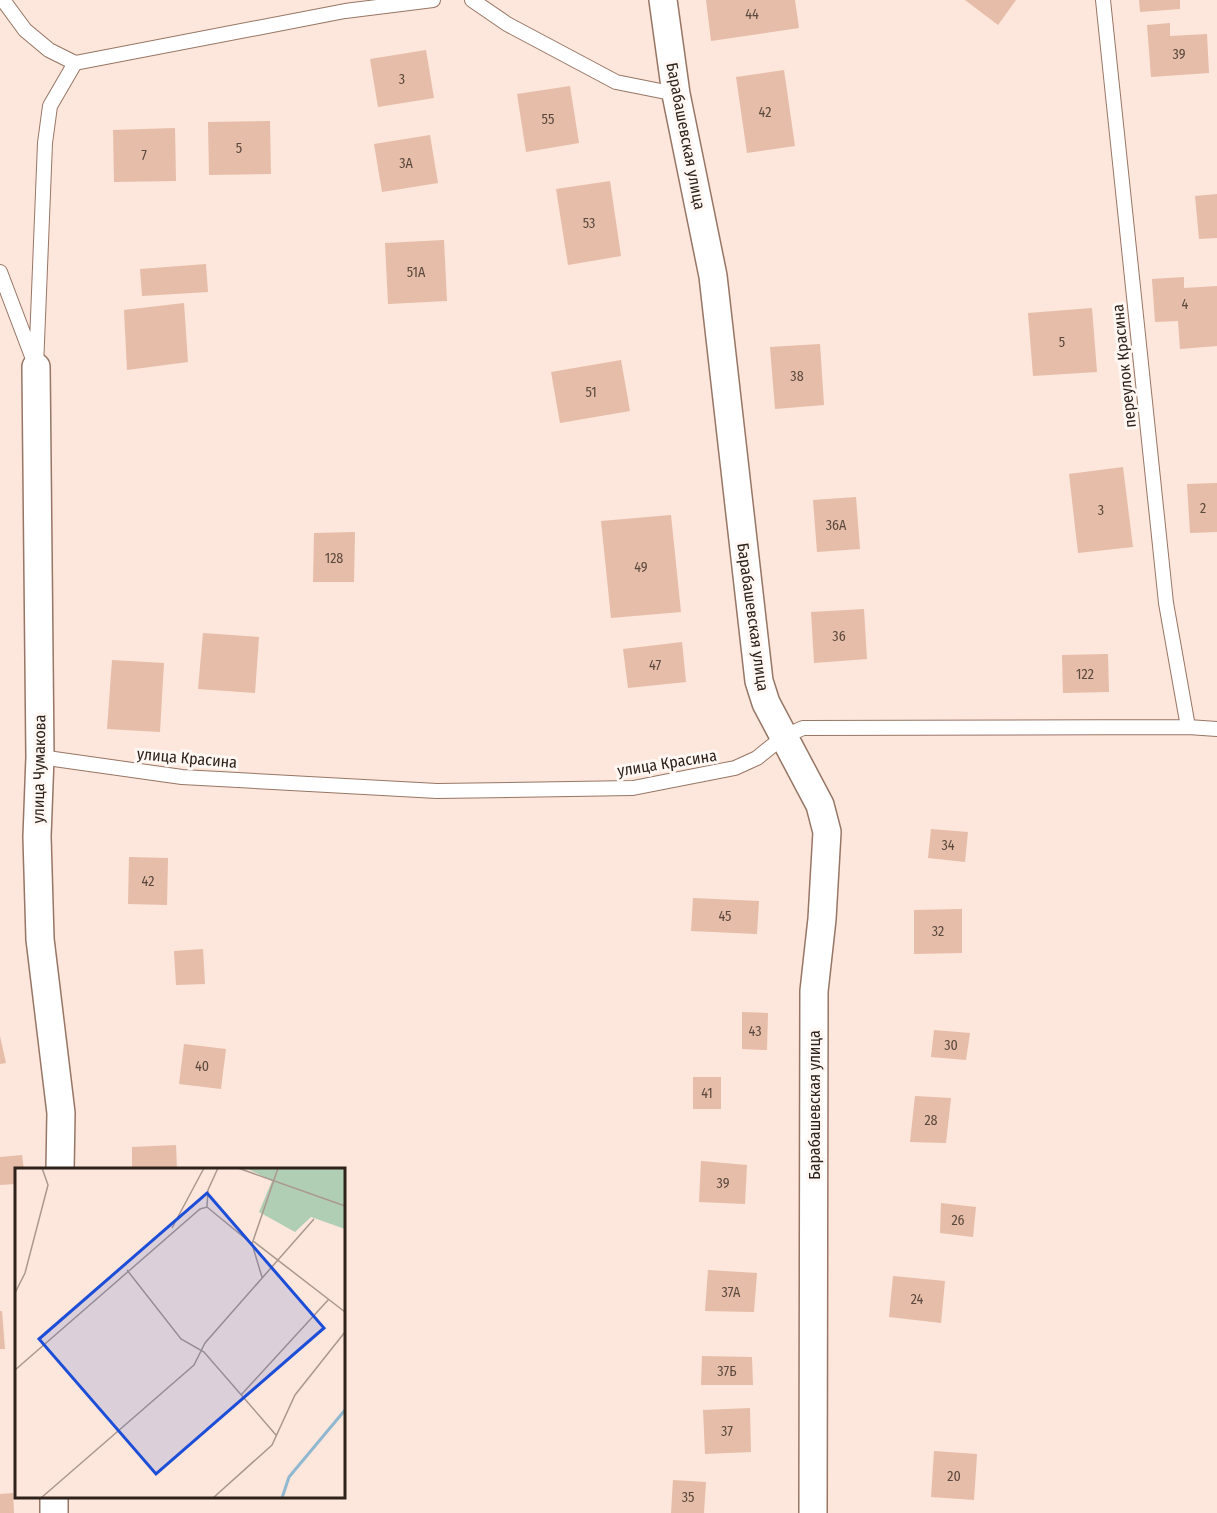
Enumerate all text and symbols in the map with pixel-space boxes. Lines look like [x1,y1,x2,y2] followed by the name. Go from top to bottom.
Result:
[745,6,759,23] house number: 44
[1173,46,1186,63] house number: 39
[662,61,710,211] street label: Барабашевская улица
[399,71,405,88] house number: 3
[759,104,771,121] house number: 42
[542,111,554,128] house number: 55
[236,140,242,157] house number: 5
[141,147,147,164] house number: 7
[399,155,413,172] house number: 3А
[583,215,595,232] house number: 53
[407,264,426,281] house number: 51А
[1182,296,1189,313] house number: 4
[1108,303,1140,429] street label: переулок Красина
[1059,334,1065,351] house number: 5
[790,368,804,385] house number: 38
[585,384,597,401] house number: 51
[1200,500,1206,517] house number: 2
[1098,502,1104,519] house number: 3
[826,517,847,534] house number: 36А
[733,542,773,692] street label: Барабашевская улица
[325,550,343,567] house number: 128
[634,559,648,576] house number: 49
[832,628,846,645] house number: 36
[649,657,661,674] house number: 47
[1076,666,1094,683] house number: 122
[29,714,49,824] street label: улица Чумакова
[136,744,238,772] street label: улица Красина
[616,746,718,780] street label: улица Красина
[941,837,955,854] house number: 34
[142,873,154,890] house number: 42
[718,908,732,925] house number: 45
[932,923,944,940] house number: 32
[749,1023,761,1040] house number: 43
[805,1030,824,1180] street label: Барабашевская улица
[944,1037,958,1054] house number: 30
[195,1058,209,1075] house number: 40
[701,1085,713,1102] house number: 41
[924,1112,938,1129] house number: 28
[15,1168,345,1498] inset map
[717,1175,730,1192] house number: 39
[951,1212,965,1229] house number: 26
[722,1284,741,1301] house number: 37А
[911,1291,924,1308] house number: 24
[717,1363,737,1380] house number: 37Б
[721,1423,733,1440] house number: 37
[947,1468,961,1485] house number: 20
[682,1489,694,1506] house number: 35

